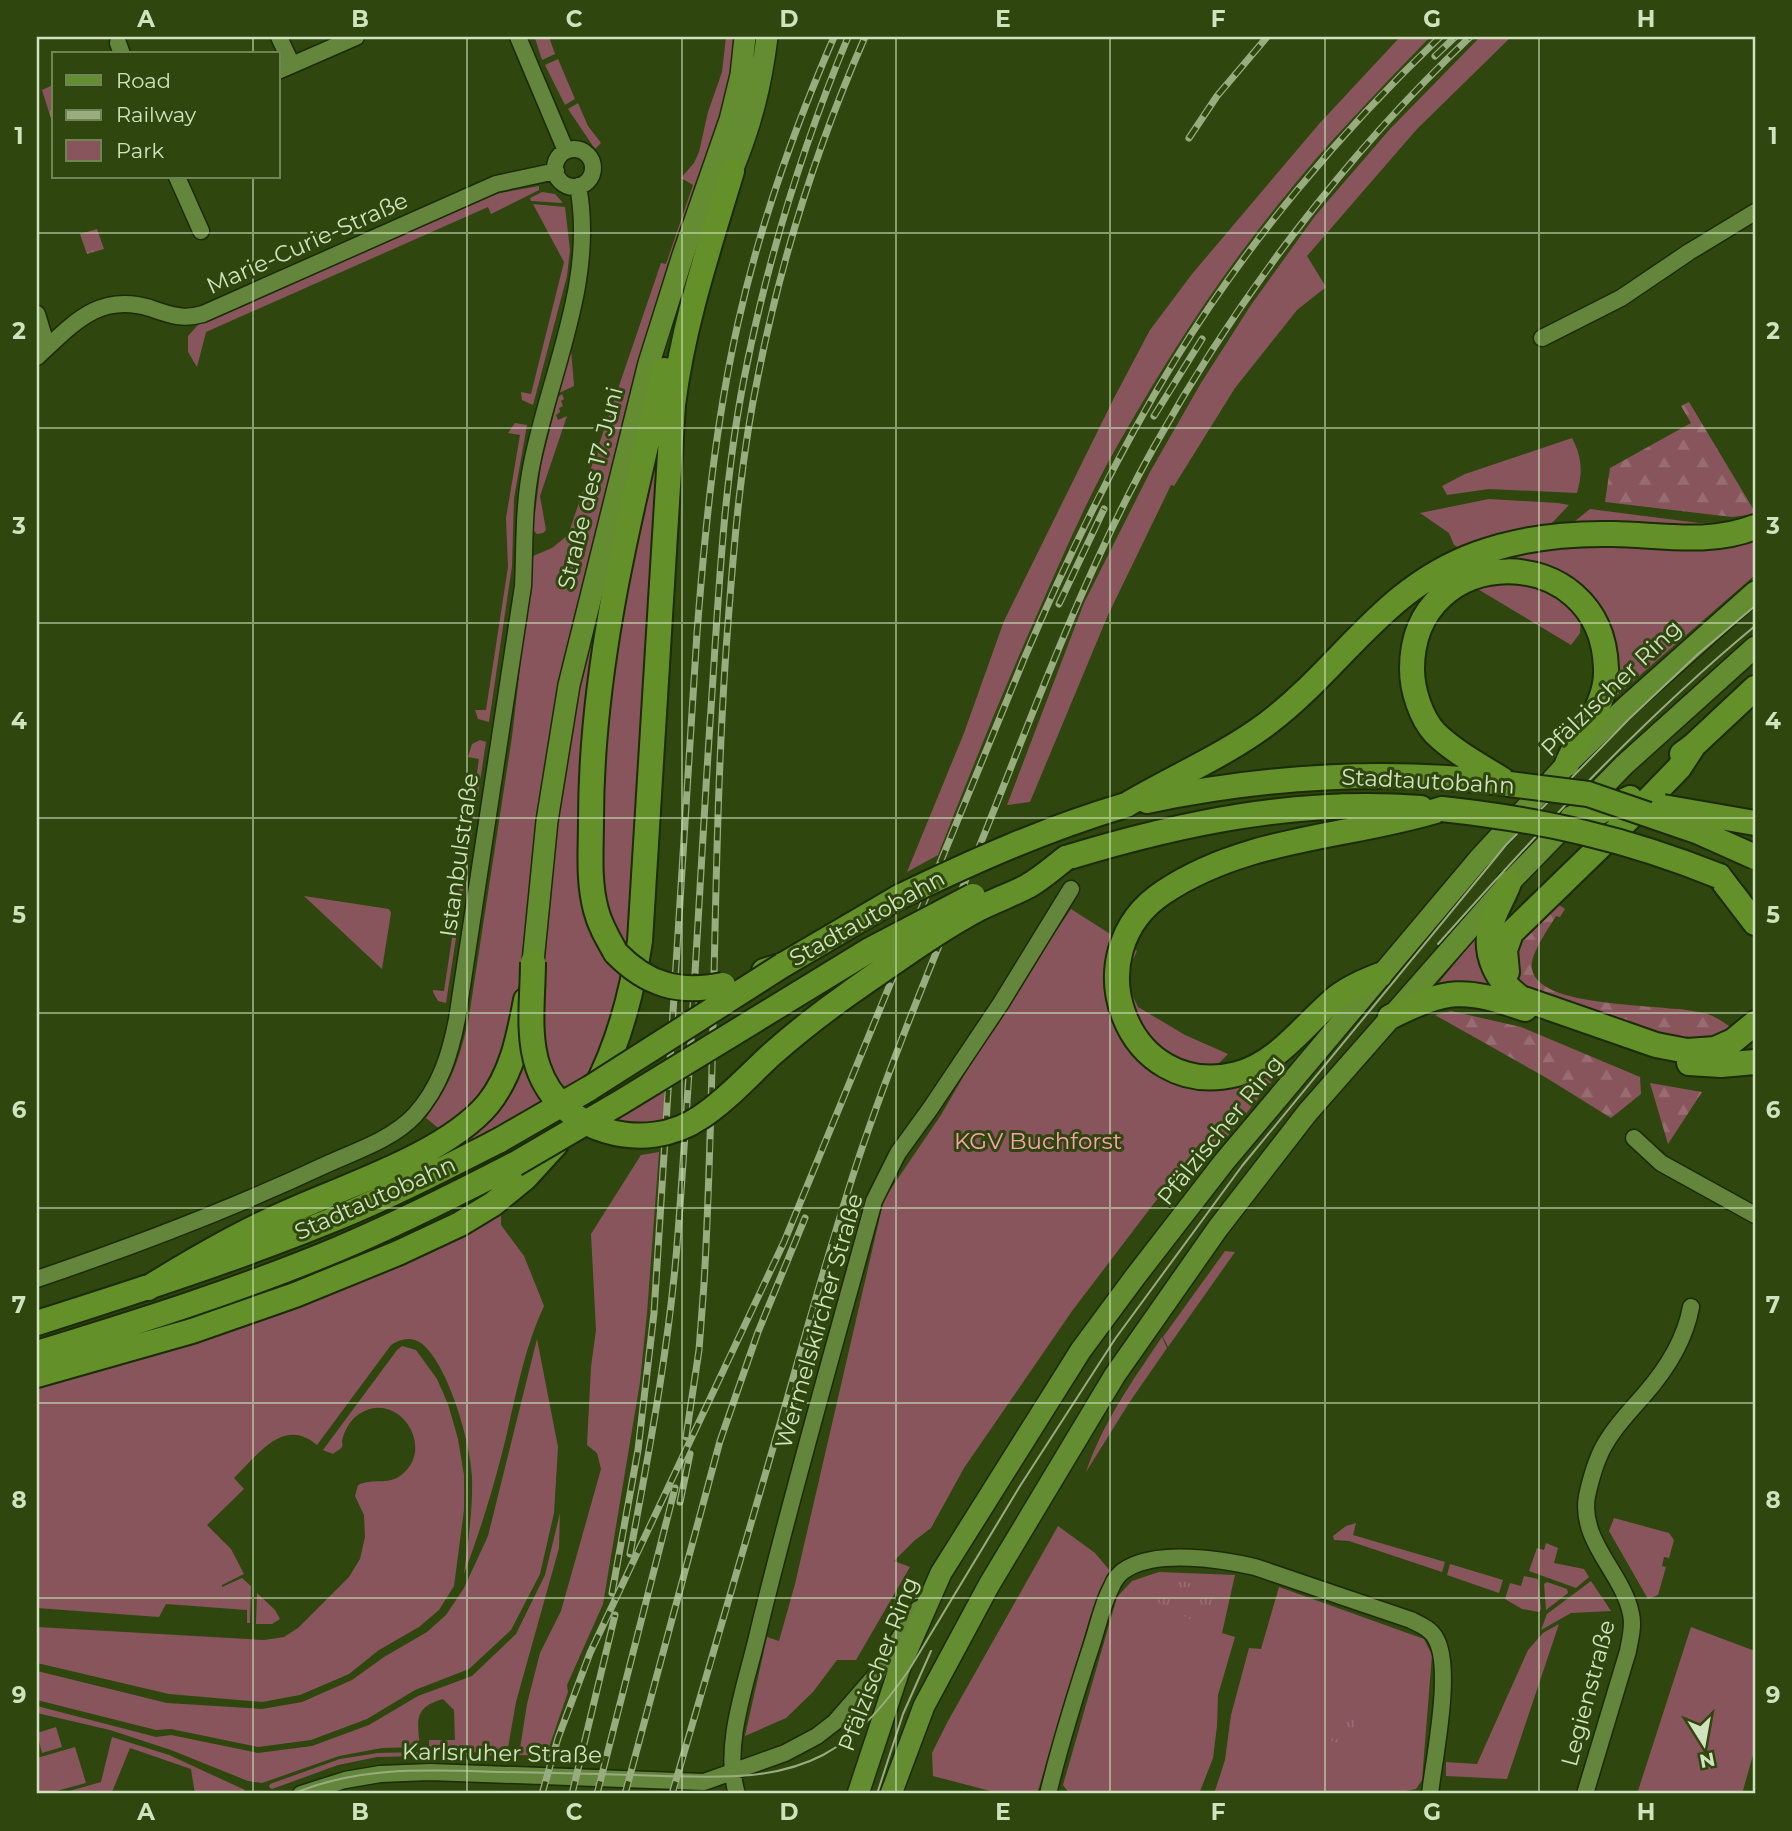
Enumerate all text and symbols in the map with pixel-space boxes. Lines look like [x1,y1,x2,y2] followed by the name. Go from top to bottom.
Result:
[136,5,155,33] text: A
[351,5,369,33] text: B
[566,5,583,33] text: C
[780,5,799,33] text: D
[995,5,1011,33] text: E
[1211,5,1226,33] text: F
[1423,5,1441,33] text: G
[1637,5,1655,33] text: H
[52,52,280,178] legend
[116,68,171,93] text: Road
[116,102,197,127] text: Railway
[14,122,24,150] text: 1
[1768,122,1778,150] text: 1
[116,138,164,163] text: Park
[202,186,412,300] street label: Marie-Curie-Straße
[12,317,26,345] text: 2
[1766,317,1780,345] text: 2
[551,384,629,592] street label: Straße des 17. Juni
[11,512,26,540] text: 3
[1765,512,1780,540] text: 3
[1535,614,1687,762] street label: Pfälzischer Ring
[11,707,27,735] text: 4
[1765,707,1781,735] text: 4
[1341,762,1515,800] street label: Stadtautobahn
[434,771,484,939] street label: Istanbulstraße
[784,864,950,972] street label: Stadtautobahn
[12,901,26,929] text: 5
[1766,901,1780,929] text: 5
[1151,1049,1289,1211] street label: Pfälzischer Ring
[12,1096,27,1124] text: 6
[1766,1096,1781,1124] text: 6
[954,1127,1122,1155] park label: KGV Buchforst
[290,1150,460,1246] street label: Stadtautobahn
[769,1190,869,1452] street label: Wermelskircher Straße
[12,1291,26,1319] text: 7
[1766,1291,1780,1319] text: 7
[11,1486,27,1514] text: 8
[1765,1486,1781,1514] text: 8
[832,1573,924,1755] street label: Pfälzischer Ring
[1555,1617,1621,1769] street label: Legienstraße
[12,1681,26,1709] text: 9
[1766,1681,1780,1709] text: 9
[1670,1708,1740,1778] north arrow
[402,1737,602,1769] street label: Karlsruher Straße
[1697,1747,1717,1773] text: N
[136,1798,155,1826] text: A
[351,1798,369,1826] text: B
[566,1798,583,1826] text: C
[780,1798,799,1826] text: D
[995,1798,1011,1826] text: E
[1211,1798,1226,1826] text: F
[1423,1798,1441,1826] text: G
[1637,1798,1655,1826] text: H

